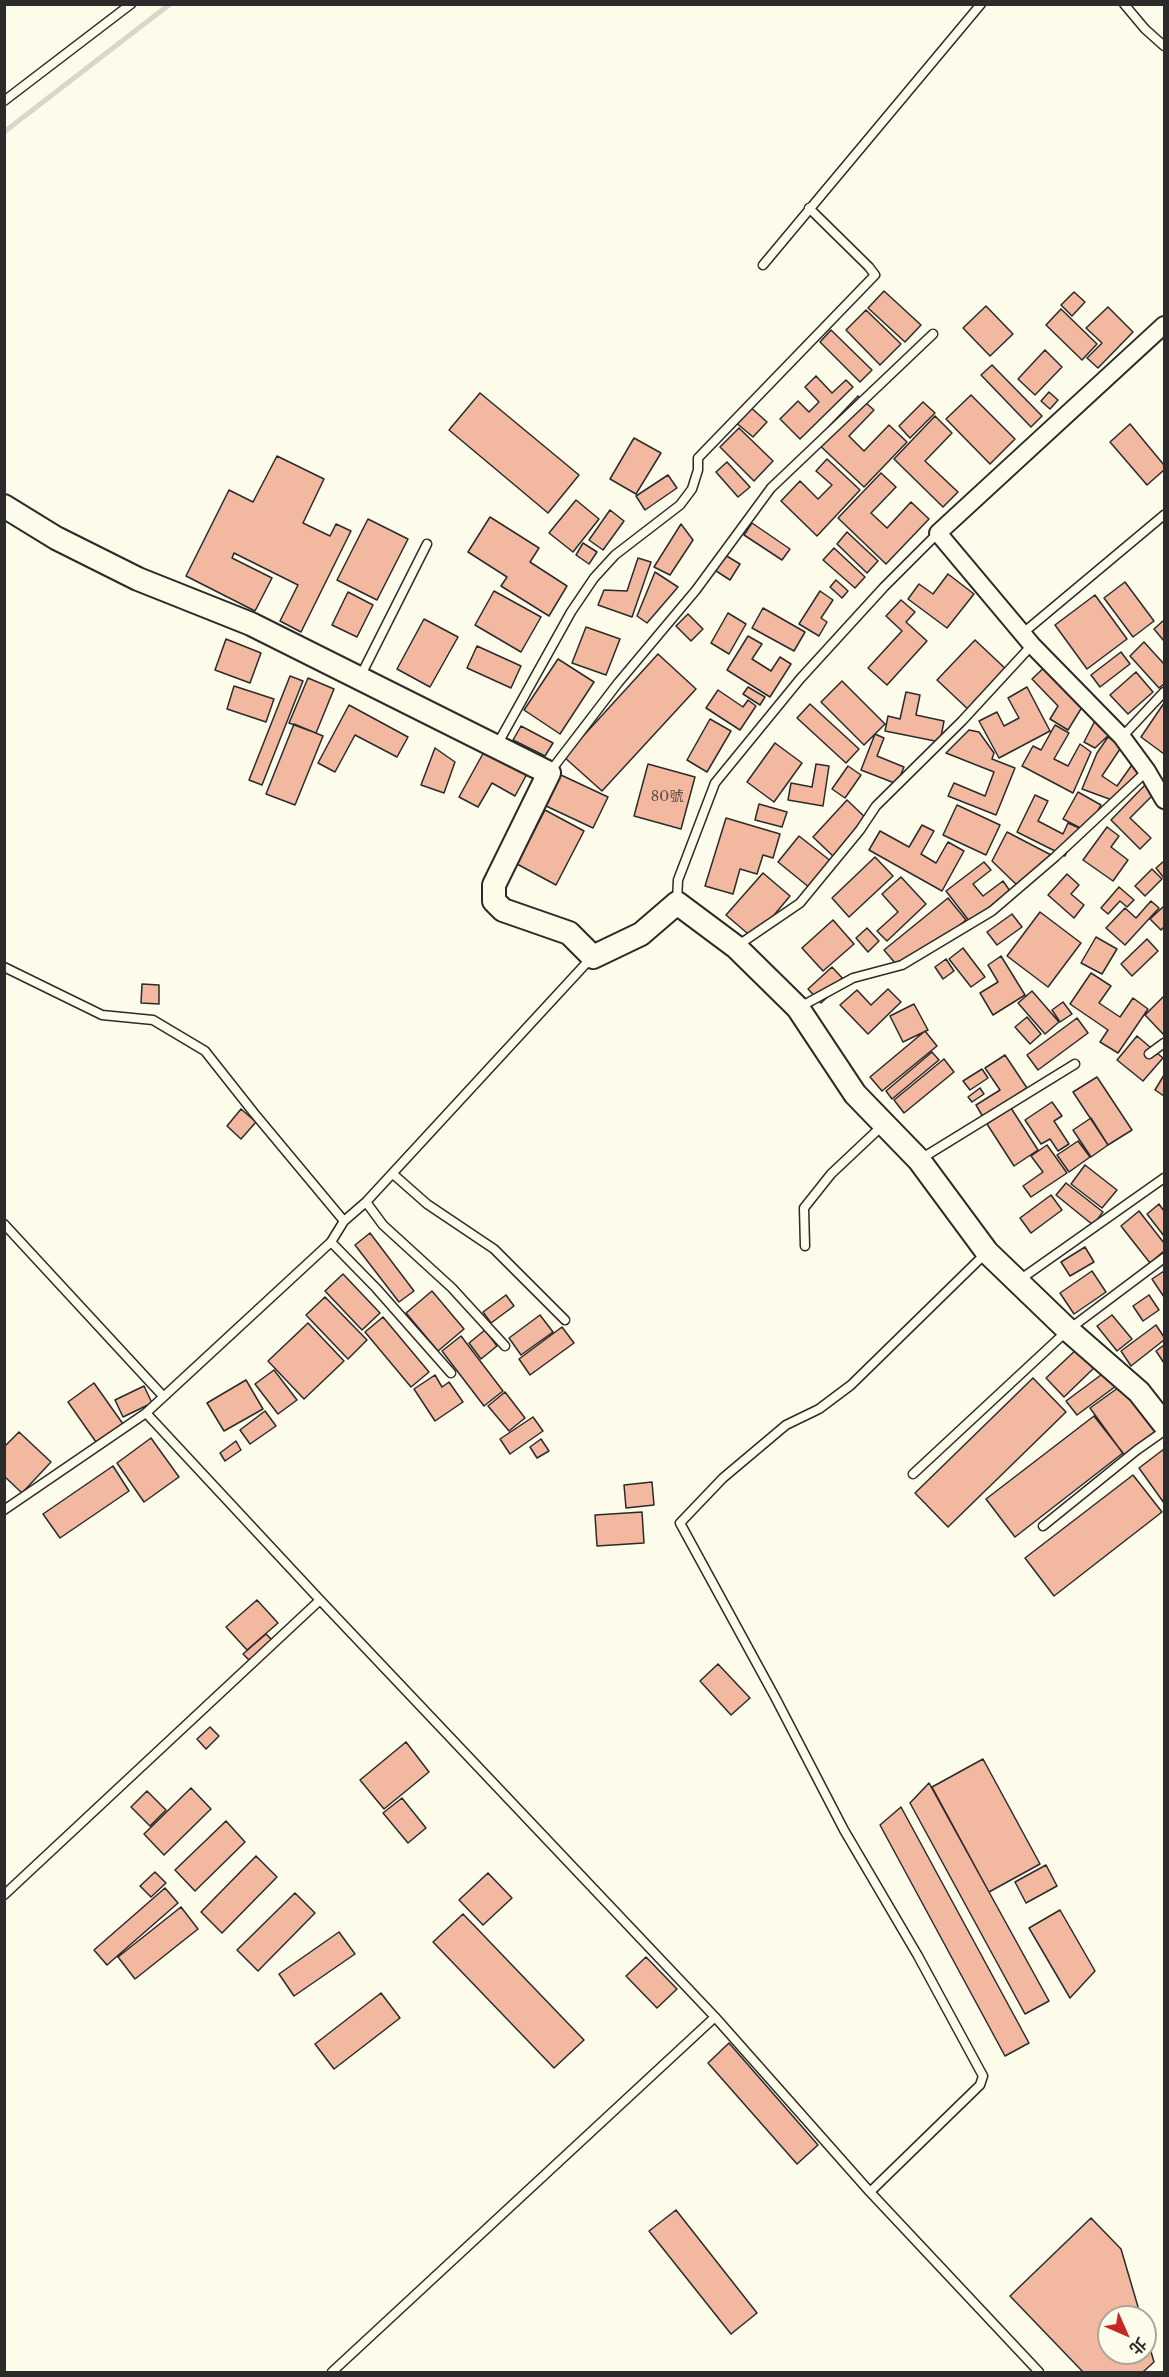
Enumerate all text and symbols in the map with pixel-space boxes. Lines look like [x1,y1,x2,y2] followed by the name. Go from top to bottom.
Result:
[651,789,683,805] house number: 80號
[1097,2305,1157,2365] north arrow
[1126,2334,1151,2359] text: 北

